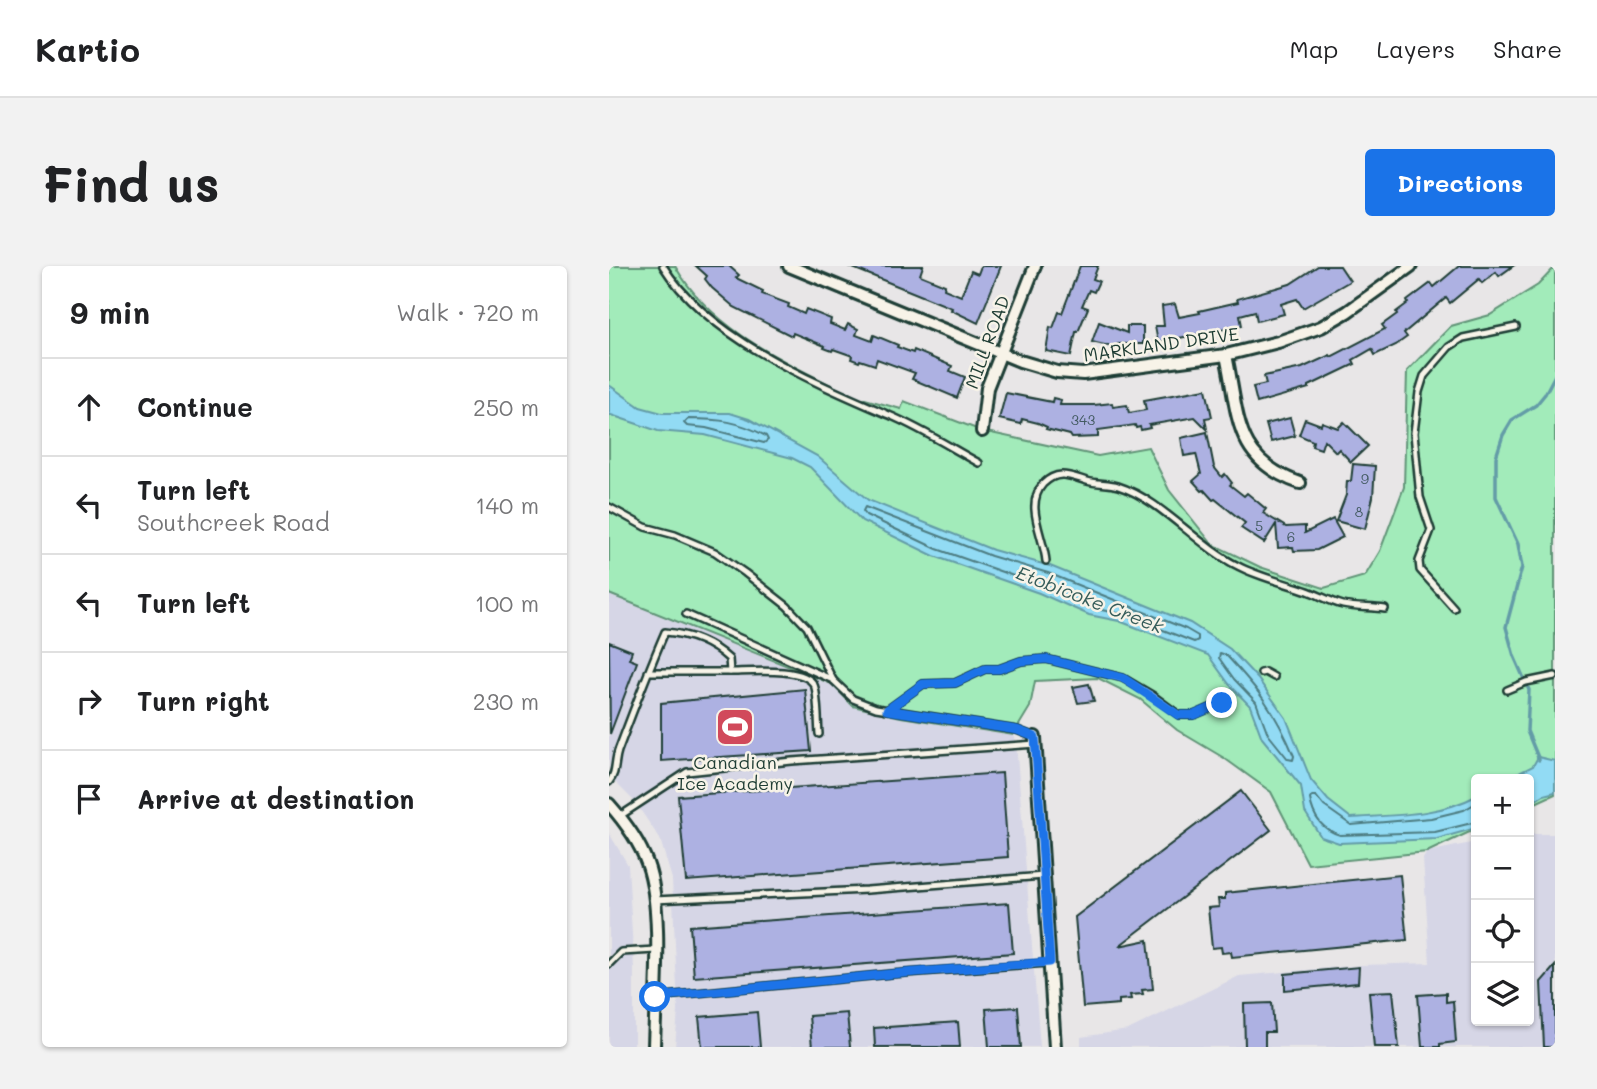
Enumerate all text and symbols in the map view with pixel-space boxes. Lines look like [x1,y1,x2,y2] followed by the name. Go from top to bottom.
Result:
[35,27,140,70] text: Kartio
[1290,33,1338,64] text: Map
[1376,33,1455,64] text: Layers
[1493,33,1562,64] text: Share
[1365,149,1555,216] button: Directions
[42,151,220,214] text: Find us
[70,292,150,332] text: 9 min
[959,292,1015,392] street label: MILL ROAD
[396,297,539,327] text: Walk · 720 m
[1082,321,1240,367] street label: MARKLAND DRIVE
[70,388,108,426] icon: ahead
[137,390,253,424] text: Continue
[473,392,539,422] text: 250 m
[1071,410,1095,429] house number: 343
[1361,469,1369,488] house number: 9
[137,473,250,507] text: Turn left
[70,486,108,524] icon: left
[475,490,539,520] text: 140 m
[1355,502,1363,521] house number: 8
[137,507,330,537] text: Southcreek Road
[1255,516,1263,535] house number: 5
[1287,527,1295,546] house number: 6
[1013,559,1168,639] water label: Etobicoke Creek
[70,584,108,622] icon: left
[137,586,250,620] text: Turn left
[475,588,539,618] text: 100 m
[70,682,108,720] icon: right
[137,684,270,718] text: Turn right
[473,686,539,716] text: 230 m
[1206,687,1237,718] route end
[714,706,756,748] sports icon: Canadian Ice Academy
[677,750,793,795] place label: Canadian Ice Academy
[1471,774,1534,1026] map controls
[1471,774,1534,837] button: +
[70,780,108,818] icon: arrive
[137,782,414,816] text: Arrive at destination
[1471,837,1534,900] button: −
[1471,900,1534,963] button: locate
[1471,963,1534,1026] button: layers
[639,981,670,1012] route start

